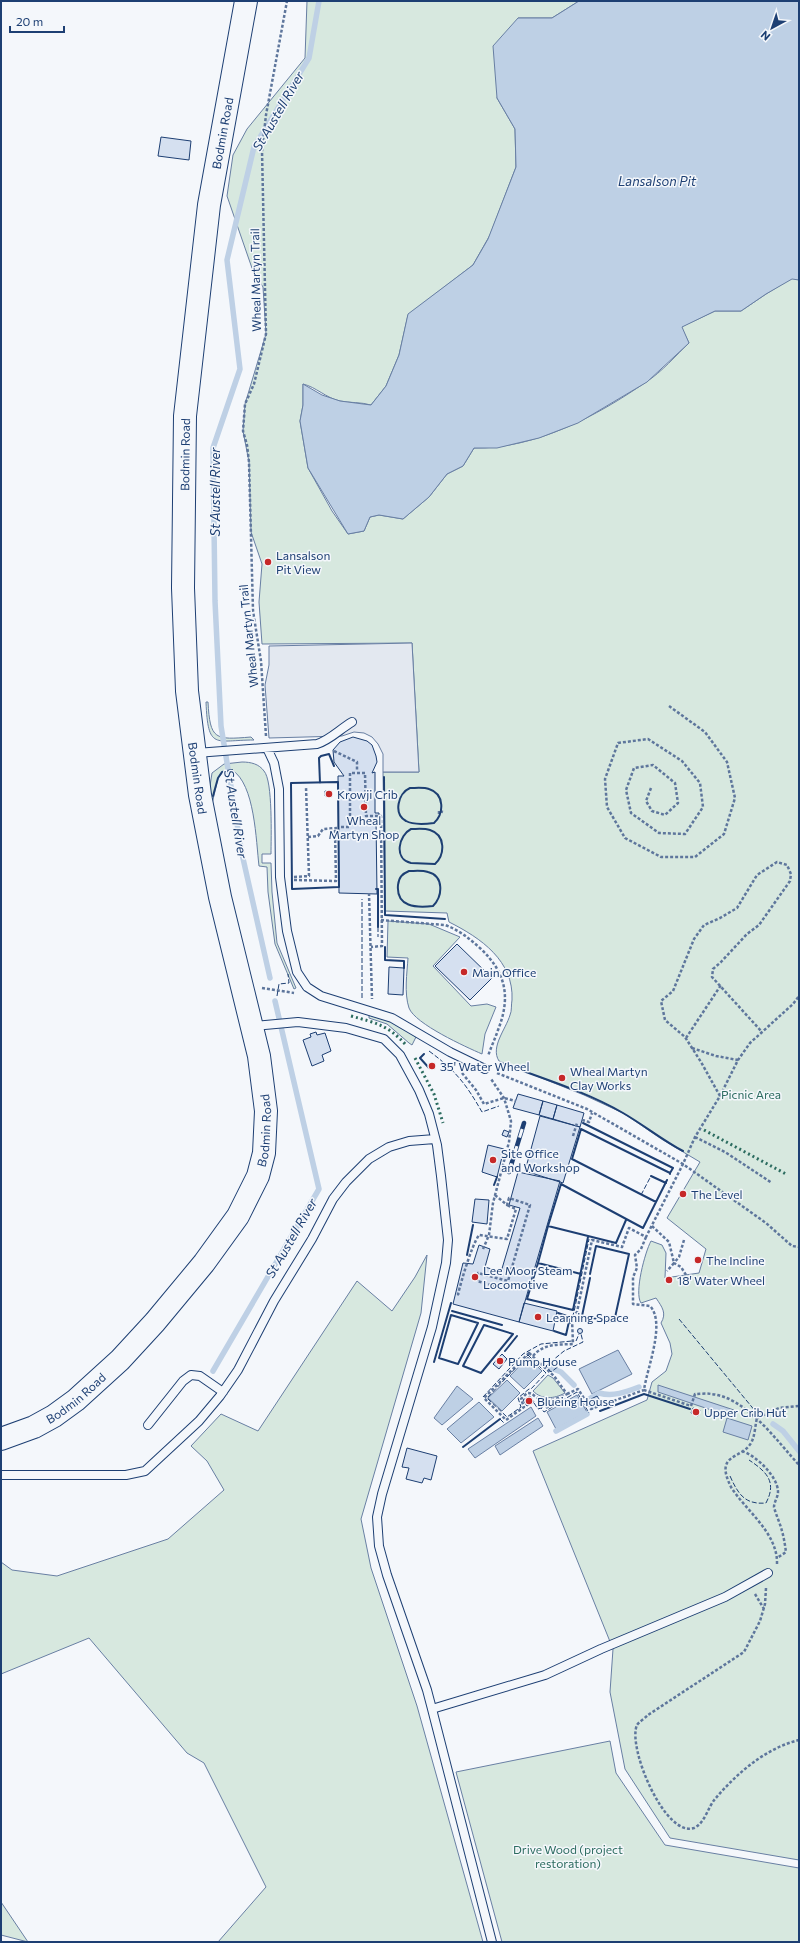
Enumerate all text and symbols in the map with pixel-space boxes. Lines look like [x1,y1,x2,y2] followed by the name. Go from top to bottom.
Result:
[10,8,64,34] scale bar
[752,8,792,48] north arrow
[16,14,43,28] text: 20 m
[758,28,773,44] text: N
[249,68,308,154] water label: St Austell River
[209,96,235,170] street label: Bodmin Road
[618,173,697,189] water label: Lansalson Pit
[247,228,263,332] street label: Wheal Martyn Trail
[177,418,192,491] street label: Bodmin Road
[207,447,223,537] water label: St Austell River
[276,548,330,576] place label: Lansalson Pit View
[263,557,273,567] marker: Lansalson Pit View
[236,584,260,688] street label: Wheal Martyn Trail
[186,741,210,815] street label: Bodmin Road
[221,769,251,860] water label: St Austell River
[337,787,398,801] place label: Krowji Crib
[324,789,334,799] marker: Krowji Crib
[359,802,369,812] marker: Wheal Martyn Shop
[329,813,399,841] place label: Wheal Martyn Shop
[472,965,536,979] place label: Main Office
[459,967,469,977] marker: Main Office
[440,1059,529,1073] place label: 35' Water Wheel
[427,1061,437,1071] marker: 35' Water Wheel
[570,1064,648,1092] place label: Wheal Martyn Clay Works
[557,1073,567,1083] marker: Wheal Martyn Clay Works
[721,1087,781,1101] park label: Picnic Area
[254,1093,273,1168] street label: Bodmin Road
[501,1146,580,1174] place label: Site Office and Workshop
[488,1155,498,1165] marker: Site Office and Workshop
[691,1187,743,1201] place label: The Level
[678,1189,688,1199] marker: The Level
[262,1195,321,1281] water label: St Austell River
[706,1253,765,1267] place label: The Incline
[693,1255,703,1265] marker: The Incline
[483,1263,573,1291] place label: Lee Moor Steam Locomotive
[470,1272,480,1282] marker: Lee Moor Steam Locomotive
[677,1273,765,1287] place label: 18' Water Wheel
[664,1275,674,1285] marker: 18' Water Wheel
[546,1310,629,1324] place label: Learning Space
[533,1312,543,1322] marker: Learning Space
[508,1354,577,1368] place label: Pump House
[495,1356,505,1366] marker: Pump House
[43,1370,108,1426] street label: Bodmin Road
[537,1394,614,1408] place label: Blueing House
[524,1396,534,1406] marker: Blueing House
[704,1405,787,1419] place label: Upper Crib Hut
[691,1407,701,1417] marker: Upper Crib Hut
[513,1842,623,1870] park label: Drive Wood (project restoration)

